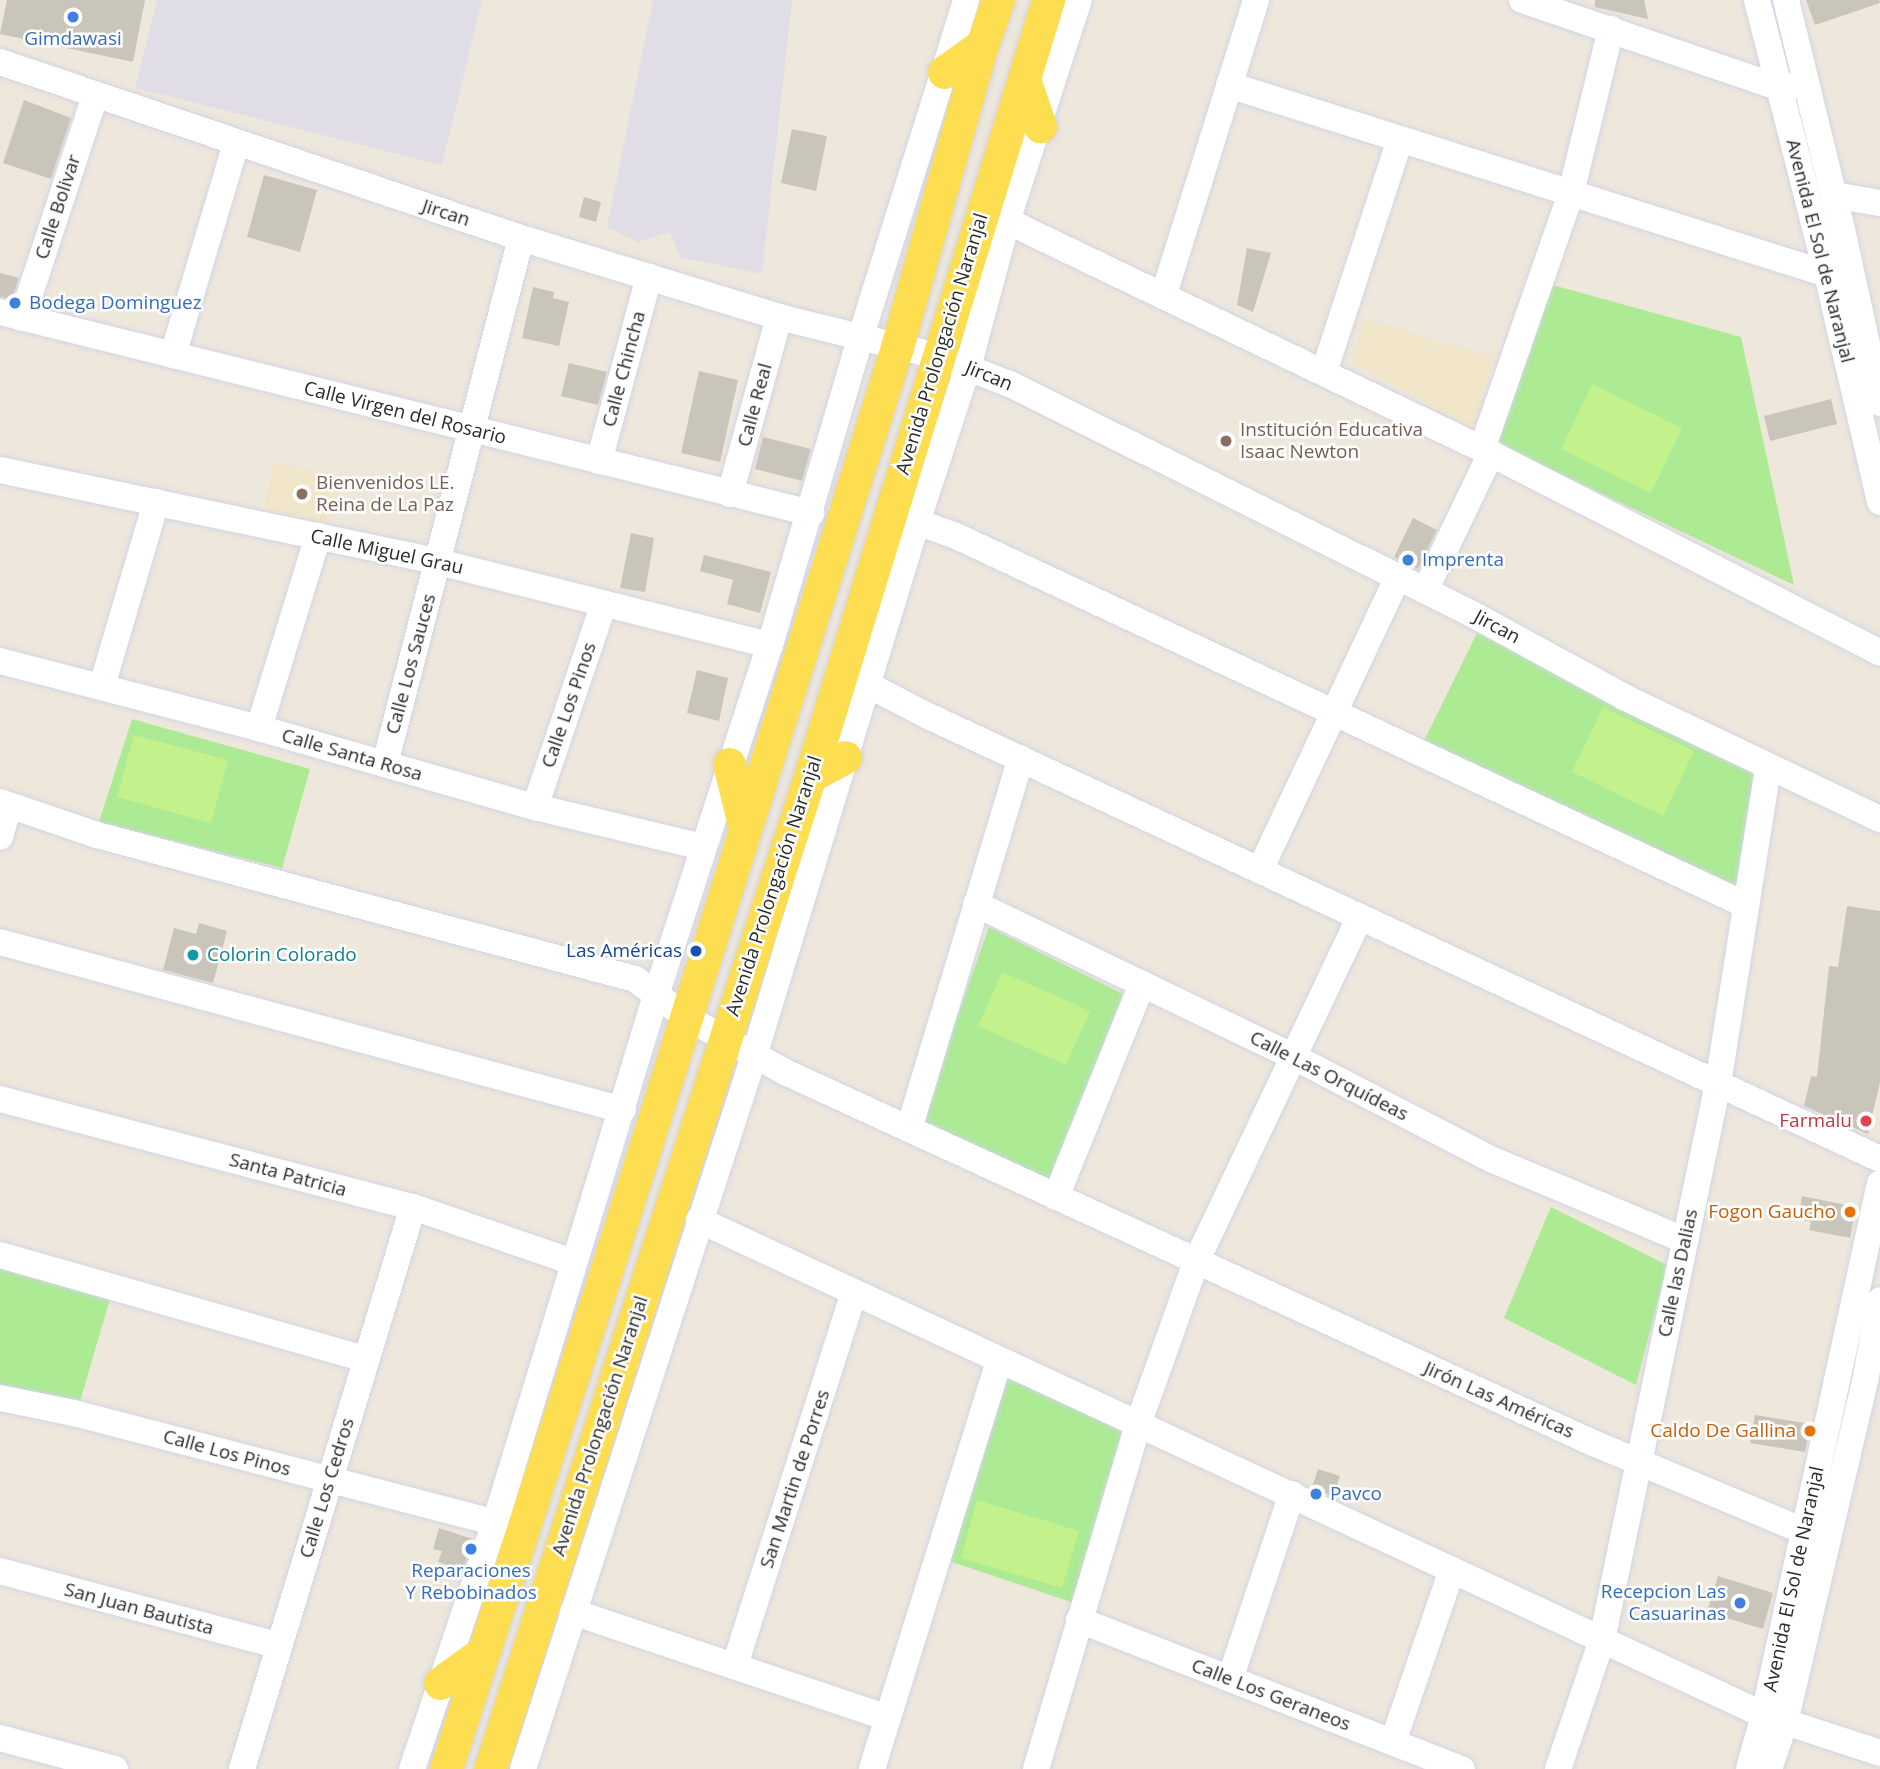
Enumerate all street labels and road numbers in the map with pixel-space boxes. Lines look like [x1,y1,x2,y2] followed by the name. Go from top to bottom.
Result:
[1781,137,1859,365] street label: Avenida El Sol de Naranjal
[30,152,86,262] street label: Calle Bolivar
[419,195,473,231] street label: Jircan
[891,211,993,477] street label: Avenida Prolongación Naranjal
[598,309,650,429] street label: Calle Chincha
[962,356,1016,396] street label: Jircan
[733,361,777,449] street label: Calle Real
[301,377,509,449] street label: Calle Virgen del Rosario
[308,525,466,579] street label: Calle Miguel Grau
[381,591,441,737] street label: Calle Los Sauces
[1470,605,1524,649] street label: Jircan
[537,639,601,771] street label: Calle Los Pinos
[279,724,425,786] street label: Calle Santa Rosa
[721,753,827,1019] street label: Avenida Prolongación Naranjal
[1246,1026,1412,1126] street label: Calle Las Orquídeas
[227,1148,349,1202] street label: Santa Patricia
[1653,1207,1703,1339] street label: Calle las Dalias
[547,1293,653,1559] street label: Avenida Prolongación Naranjal
[1421,1357,1577,1443] street label: Jirón Las Américas
[755,1387,835,1571] street label: San Martin de Porres
[295,1415,359,1561] street label: Calle Los Cedros
[161,1425,293,1481] street label: Calle Los Pinos
[1759,1464,1829,1694] street label: Avenida El Sol de Naranjal
[62,1578,216,1640] street label: San Juan Bautista
[1188,1654,1354,1736] street label: Calle Los Geraneos

